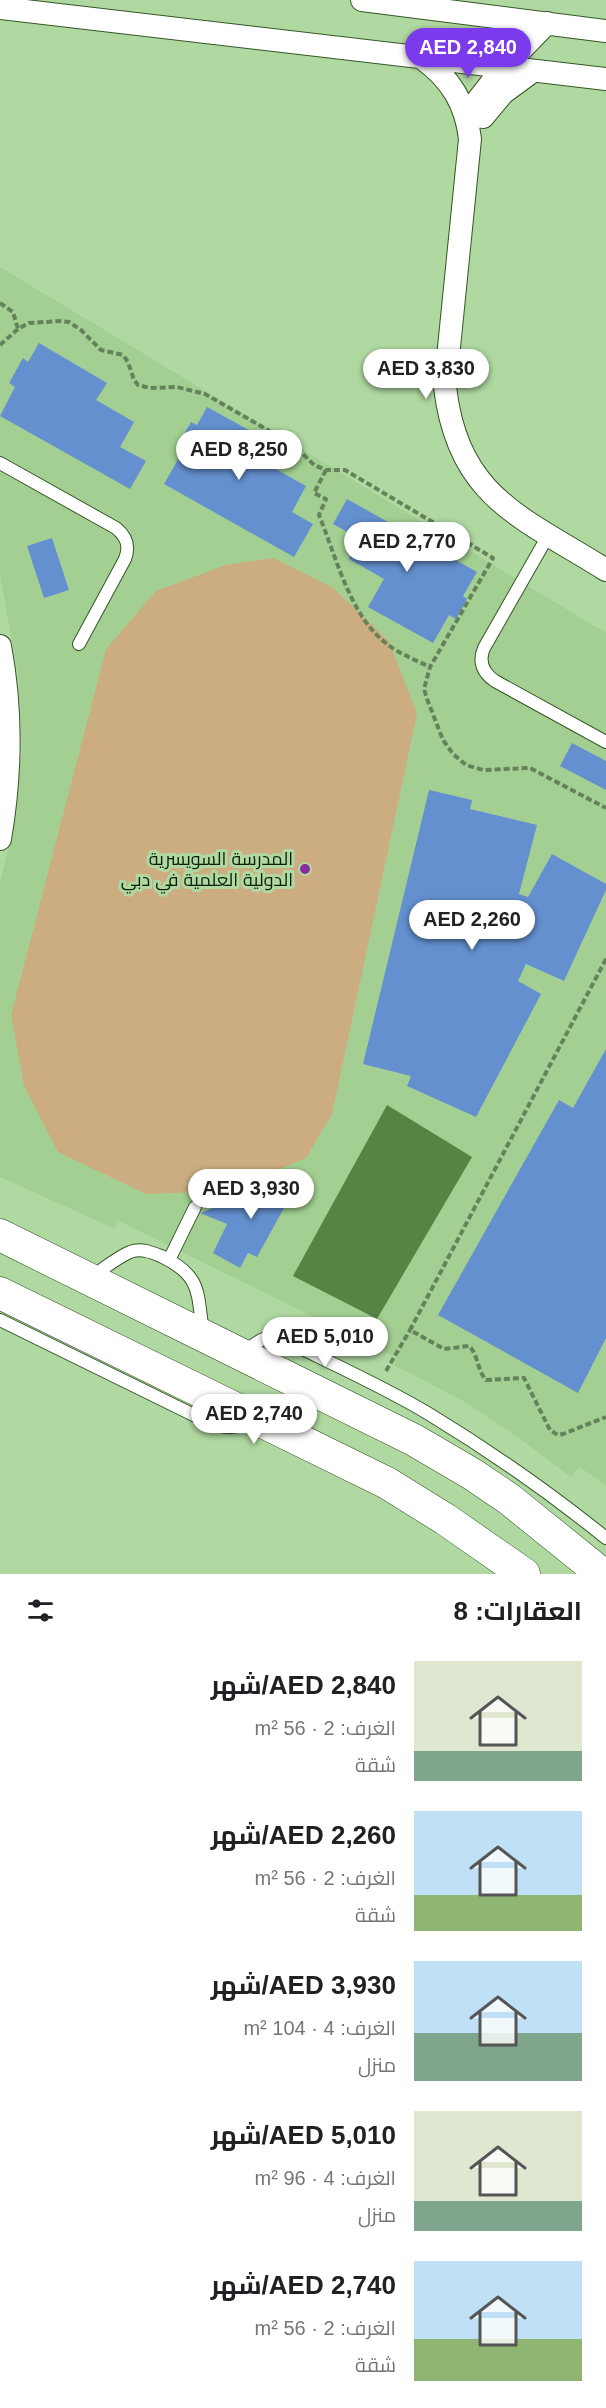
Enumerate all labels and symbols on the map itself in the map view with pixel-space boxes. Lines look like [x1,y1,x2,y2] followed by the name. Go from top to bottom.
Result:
[399,28,537,79] pin: AED 2,840
[357,349,495,400] pin: AED 3,830
[170,430,308,481] pin: AED 8,250
[338,522,476,573] pin: AED 2,770
[121,849,293,894] place label: المدرسة السويسرية الدولية العلمية في دبي
[298,862,312,876] marker: المدرسة السويسرية الدولية العلمية في دبي
[403,900,541,951] pin: AED 2,260
[182,1169,320,1220] pin: AED 3,930
[256,1317,394,1368] pin: AED 5,010
[185,1394,323,1445] pin: AED 2,740

